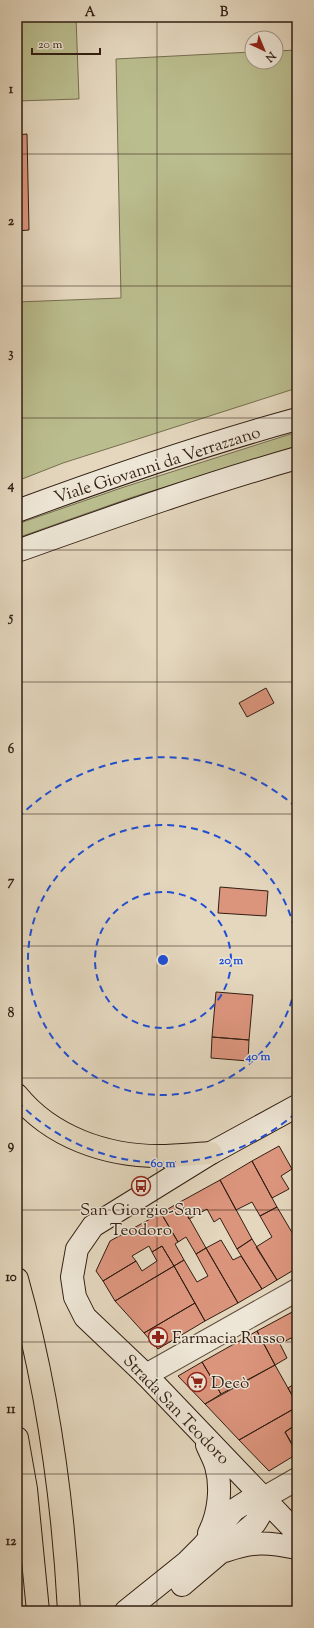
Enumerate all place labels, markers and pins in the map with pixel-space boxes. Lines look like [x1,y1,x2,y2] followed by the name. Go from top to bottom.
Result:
[156,953,170,967] centre of rings
[130,1175,152,1197] bus stop icon: San Giorgio-San Teodoro
[80,1199,202,1243] place label: San Giorgio-San Teodoro
[147,1326,169,1348] pharmacy icon: Farmacia Russo
[172,1327,285,1351] place label: Farmacia Russo
[186,1371,208,1393] supermarket icon: Decò
[211,1372,249,1396] place label: Decò

